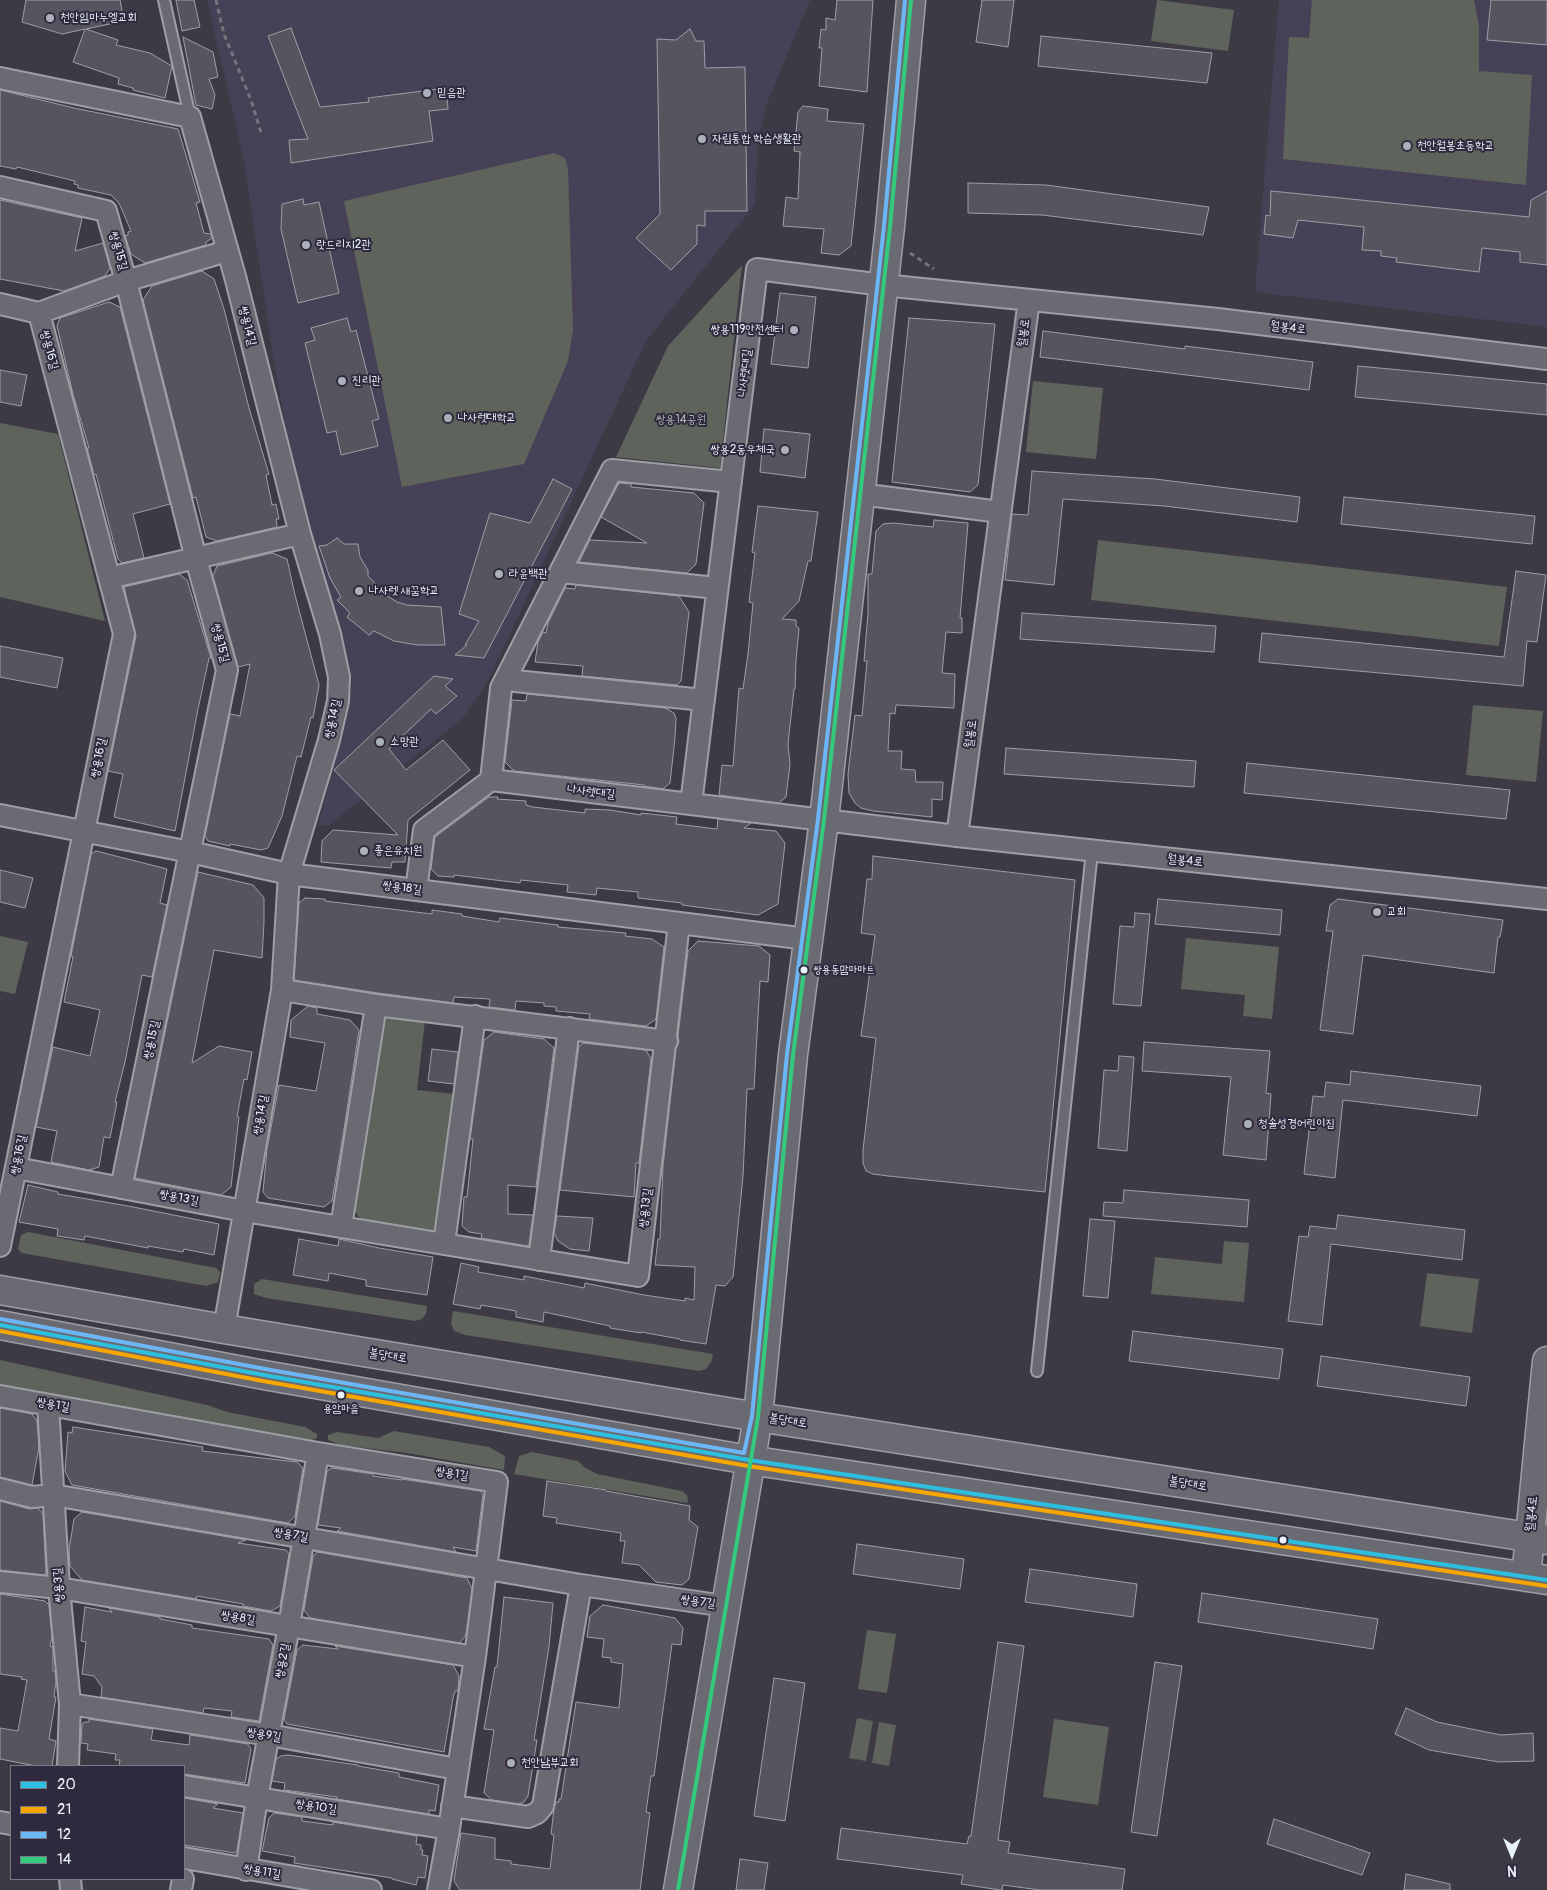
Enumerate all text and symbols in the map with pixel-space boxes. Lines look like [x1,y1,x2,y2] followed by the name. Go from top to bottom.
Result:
[60,11,137,25] place label: 천안임마누엘교회
[44,12,56,24] marker: 천안임마누엘교회
[437,86,466,100] place label: 믿음관
[421,87,433,99] marker: 믿음관
[712,132,802,146] place label: 자립통합 학습생활관
[696,133,708,145] marker: 자립통합 학습생활관
[1417,139,1494,153] place label: 천안월봉초등학교
[1401,140,1413,152] marker: 천안월봉초등학교
[106,230,130,272] street label: 쌍용15길
[316,238,371,252] place label: 랏드리지2관
[300,239,312,251] marker: 랏드리지2관
[235,305,259,347] street label: 쌍용14길
[1015,318,1033,348] street label: 월봉로
[1269,319,1307,337] street label: 월봉4로
[710,323,784,337] place label: 쌍용119안전센터
[788,324,800,336] marker: 쌍용119안전센터
[37,329,61,371] street label: 쌍용16길
[735,348,755,398] street label: 나사렛대길
[352,374,381,388] place label: 진리관
[336,375,348,387] marker: 진리관
[458,411,516,425] place label: 나사렛대학교
[442,412,454,424] marker: 나사렛대학교
[656,413,706,427] park label: 쌍용14공원
[710,443,775,457] place label: 쌍용2동우체국
[779,444,791,456] marker: 쌍용2동우체국
[509,567,548,581] place label: 라윤백관
[493,568,505,580] marker: 라윤백관
[369,584,439,598] place label: 나사렛 새꿈학교
[353,585,365,597] marker: 나사렛 새꿈학교
[208,622,232,664] street label: 쌍용15길
[322,698,344,740] street label: 쌍용14길
[962,719,980,749] street label: 월봉로
[390,735,419,749] place label: 소망관
[374,736,386,748] marker: 소망관
[88,737,110,779] street label: 쌍용16길
[566,782,616,802] street label: 나사렛대길
[374,844,422,858] place label: 좋은유치원
[358,845,370,857] marker: 좋은유치원
[1166,852,1204,870] street label: 월봉4로
[381,878,423,898] street label: 쌍용18길
[1387,905,1406,919] place label: 교회
[1371,906,1383,918] marker: 교회
[813,963,875,977] place label: 쌍용동맘마마트
[799,965,809,975] marker: 쌍용동맘마마트
[141,1019,163,1061] street label: 쌍용15길
[250,1094,272,1136] street label: 쌍용14길
[1258,1117,1335,1131] place label: 청솔성경어린이집
[1242,1118,1254,1130] marker: 청솔성경어린이집
[8,1134,30,1176] street label: 쌍용16길
[158,1187,200,1209] street label: 쌍용13길
[636,1187,656,1229] street label: 쌍용13길
[368,1346,408,1366] street label: 불당대로
[336,1390,346,1400] marker: 용암마을
[35,1395,71,1415] street label: 쌍용1길
[323,1402,359,1416] place label: 용암마을
[768,1411,808,1431] street label: 불당대로
[434,1464,470,1484] street label: 쌍용1길
[1168,1474,1208,1494] street label: 불당대로
[1523,1495,1541,1533] street label: 월봉4로
[272,1525,310,1545] street label: 쌍용7길
[1278,1535,1288,1545] unlabelled marker
[51,1567,67,1603] street label: 쌍용3길
[680,1592,716,1612] street label: 쌍용7길
[220,1608,256,1628] street label: 쌍용8길
[273,1642,293,1680] street label: 쌍용2길
[246,1725,282,1745] street label: 쌍용9길
[521,1756,579,1770] place label: 천안남부교회
[505,1757,517,1769] marker: 천안남부교회
[10,1765,185,1880] legend
[57,1775,76,1794] text: 20
[294,1797,338,1817] street label: 쌍용10길
[57,1800,71,1819] text: 21
[57,1825,71,1844] text: 12
[1487,1830,1537,1880] north arrow
[57,1850,72,1869] text: 14
[242,1862,282,1882] street label: 쌍용11길
[1507,1862,1517,1879] text: N

